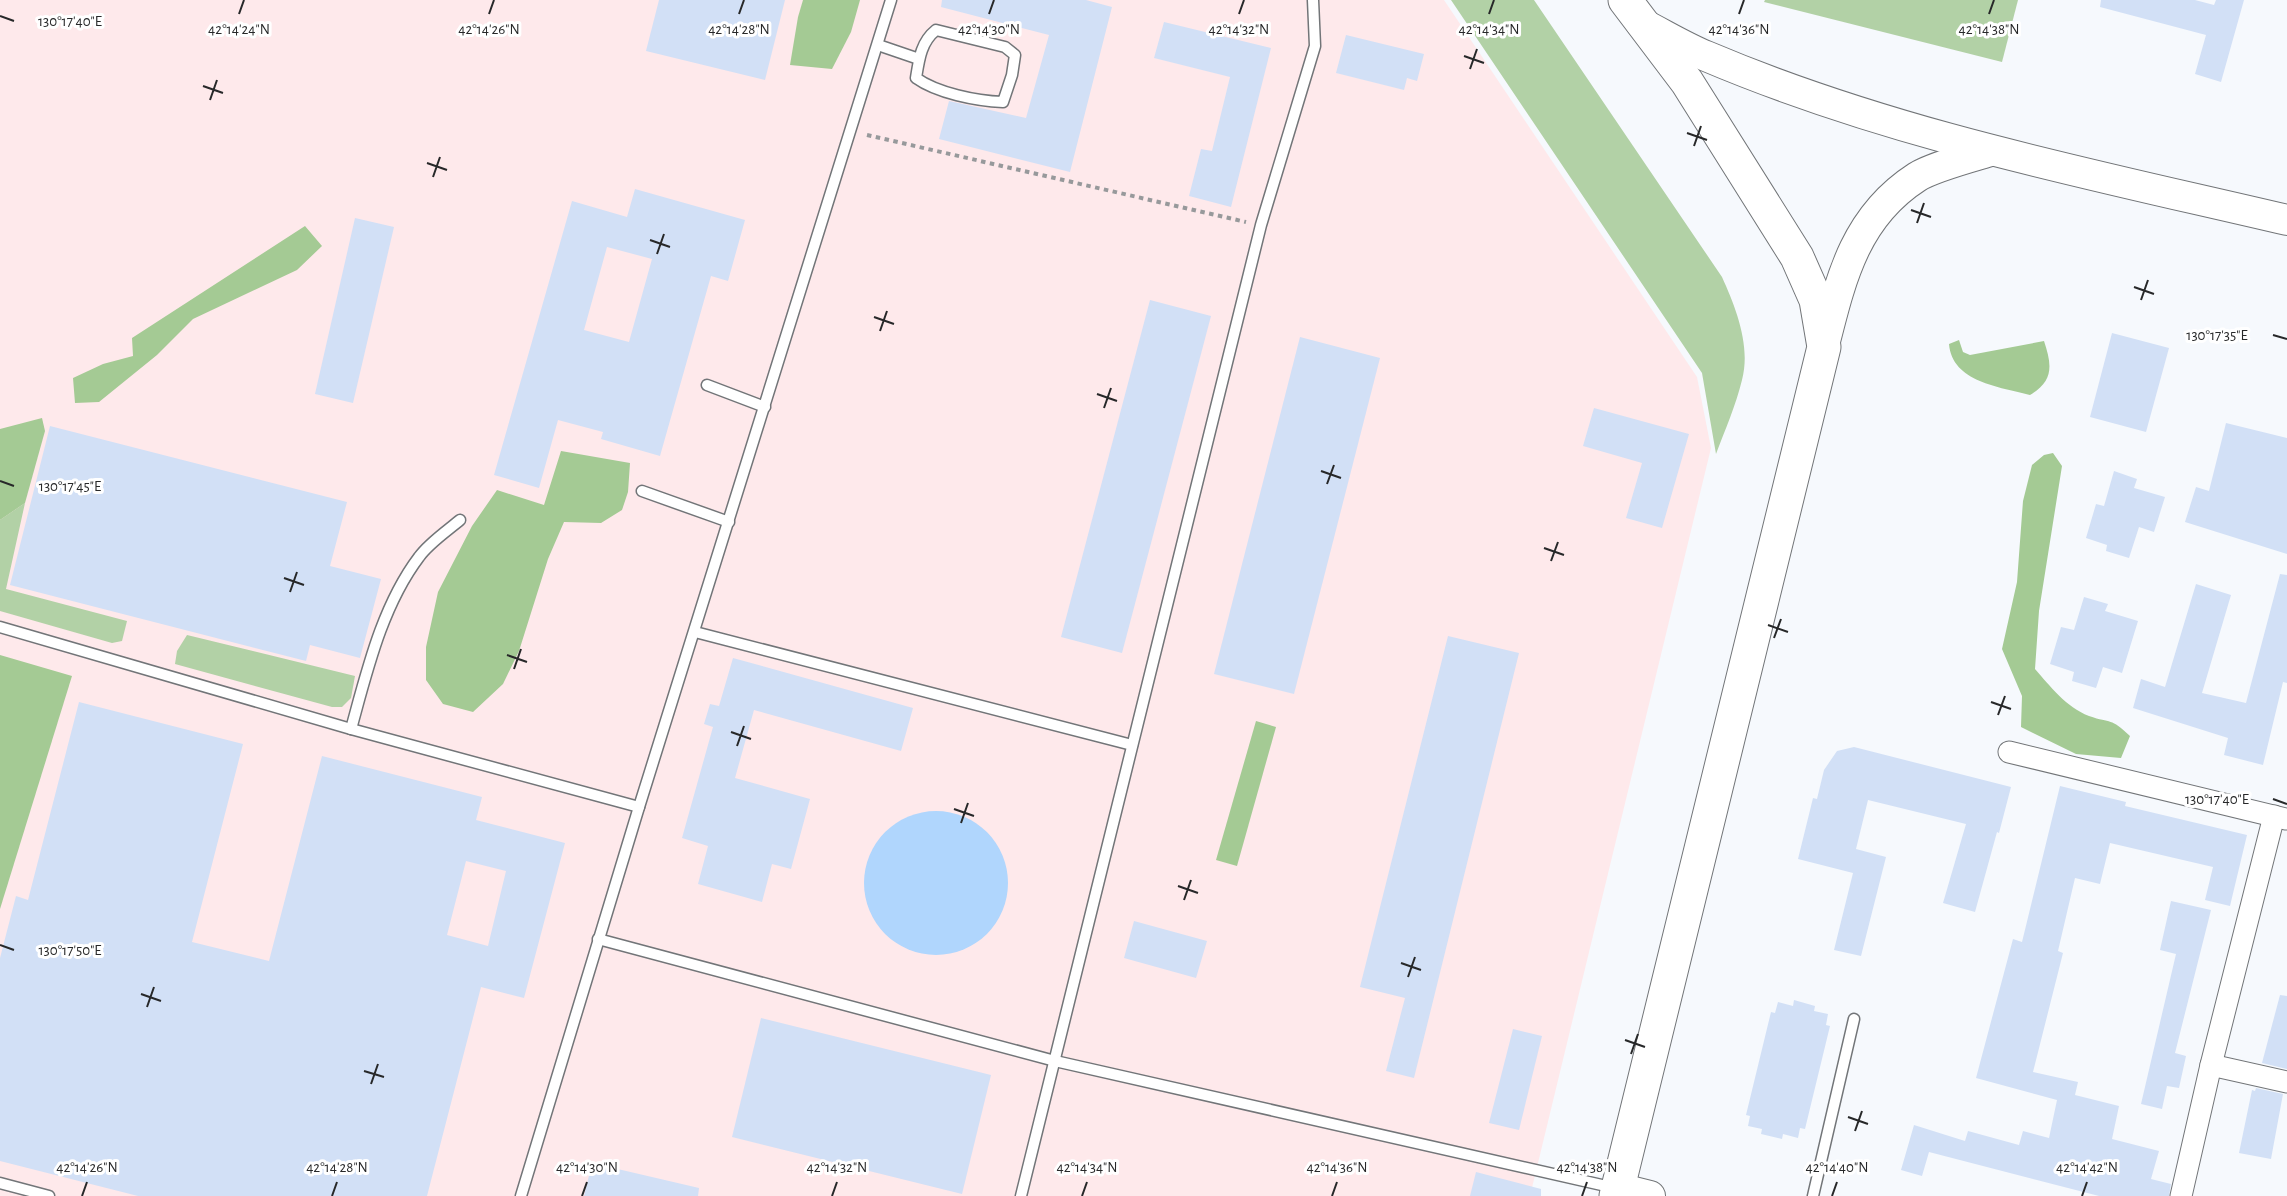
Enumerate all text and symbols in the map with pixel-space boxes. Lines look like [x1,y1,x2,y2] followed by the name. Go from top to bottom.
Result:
[38,14,102,29] text: 130°17'40"E
[208,22,270,37] text: 42°14'24"N
[458,22,520,37] text: 42°14'26"N
[708,22,770,37] text: 42°14'28"N
[958,22,1020,37] text: 42°14'30"N
[1209,22,1269,37] text: 42°14'32"N
[1458,22,1520,37] text: 42°14'34"N
[1709,22,1769,37] text: 42°14'36"N
[1958,22,2020,37] text: 42°14'38"N
[2186,328,2248,343] text: 130°17'35"E
[39,479,101,494] text: 130°17'45"E
[2185,792,2249,807] text: 130°17'40"E
[38,943,102,958] text: 130°17'50"E
[56,1160,118,1175] text: 42°14'26"N
[306,1160,368,1175] text: 42°14'28"N
[556,1160,618,1175] text: 42°14'30"N
[807,1160,867,1175] text: 42°14'32"N
[1056,1160,1118,1175] text: 42°14'34"N
[1307,1160,1367,1175] text: 42°14'36"N
[1556,1160,1618,1175] text: 42°14'38"N
[1806,1160,1868,1175] text: 42°14'40"N
[2056,1160,2118,1175] text: 42°14'42"N

